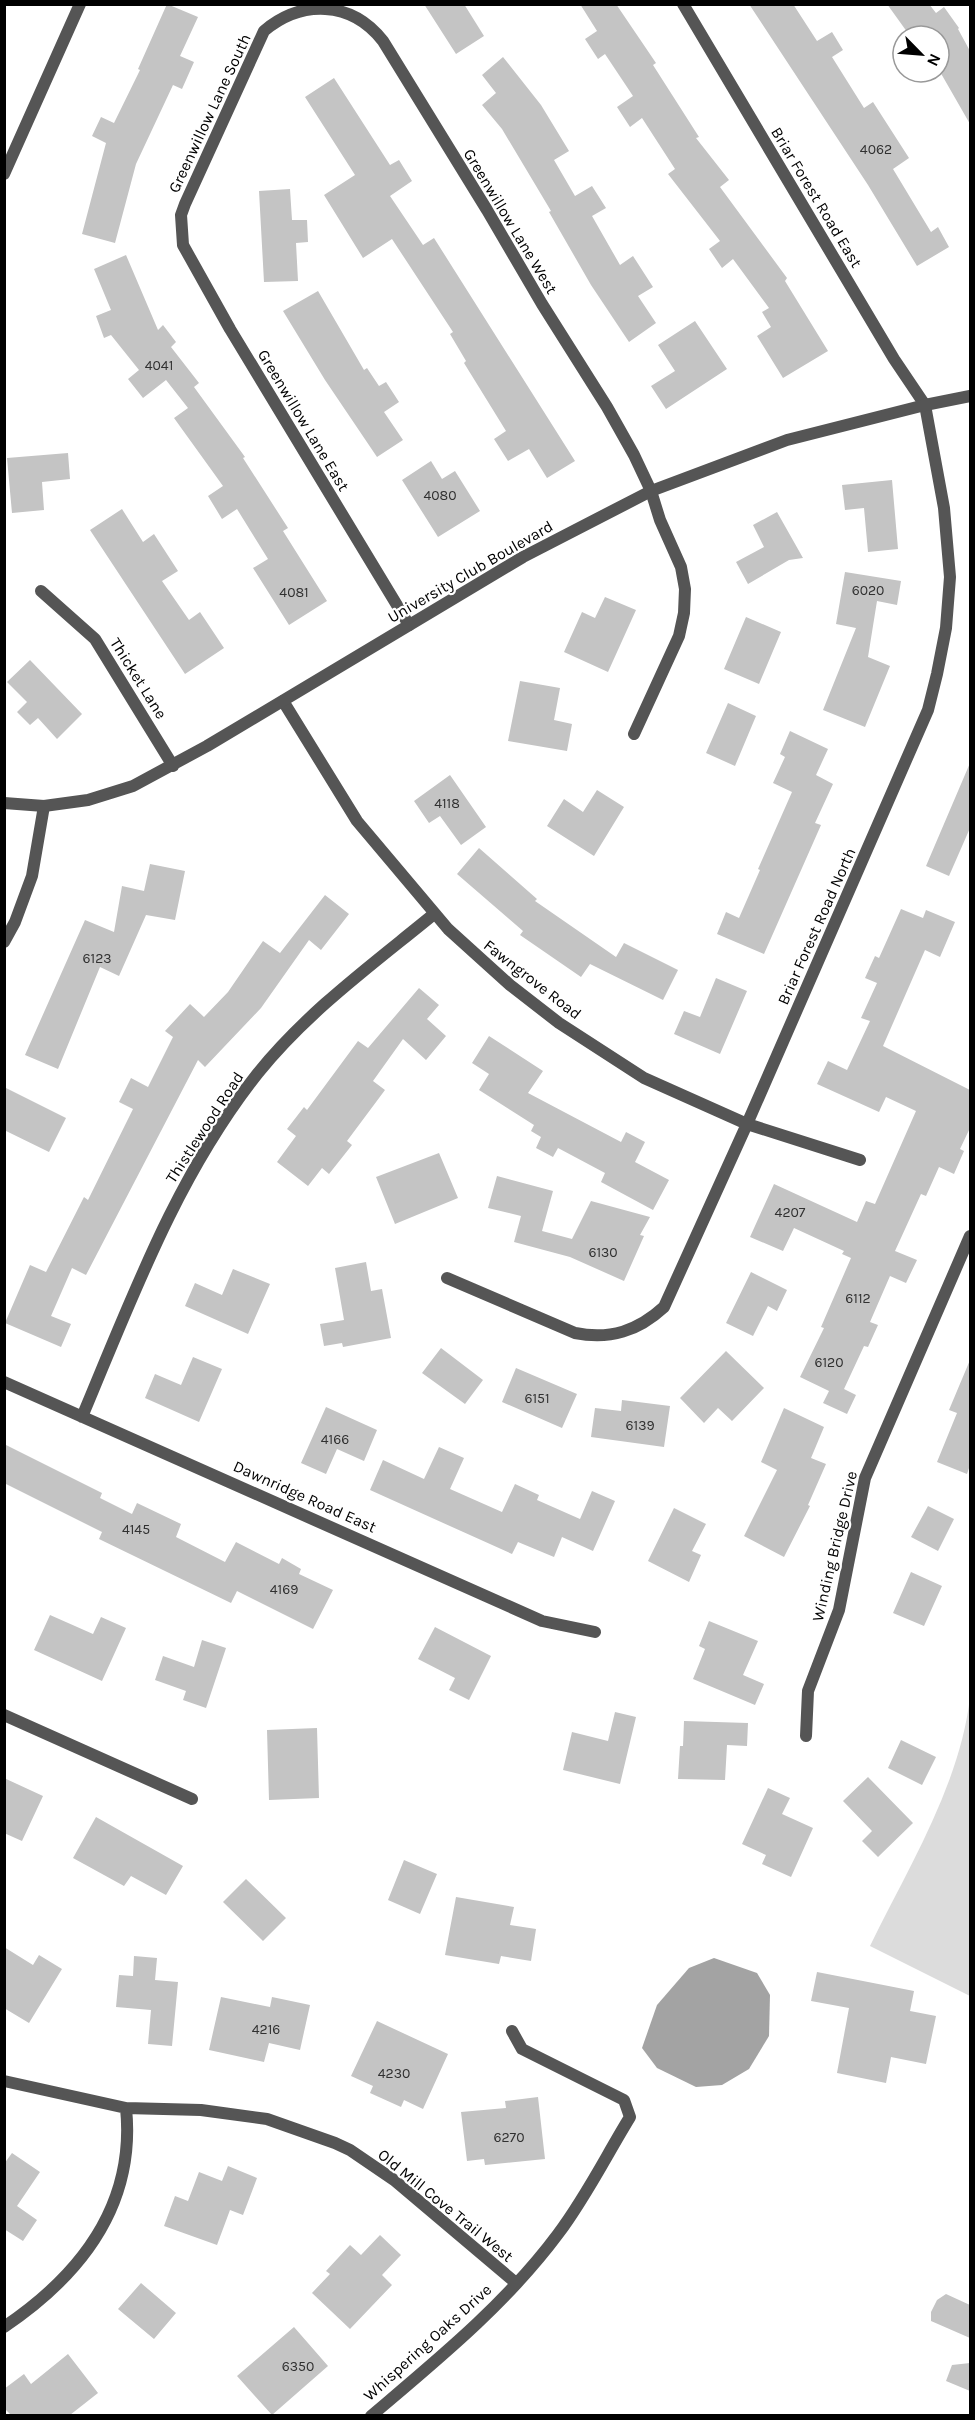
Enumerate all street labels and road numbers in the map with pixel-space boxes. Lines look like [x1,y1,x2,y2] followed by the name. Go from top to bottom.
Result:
[164,31,255,196] street label: Greenwillow Lane South
[767,124,866,271] street label: Briar Forest Road East
[460,145,561,297] street label: Greenwillow Lane West
[254,346,353,495] street label: Greenwillow Lane East
[384,516,556,627] street label: University Club Boulevard
[106,634,171,722] street label: Thicket Lane
[773,845,860,1008] street label: Briar Forest Road North
[480,935,585,1023] street label: Fawngrove Road
[161,1068,247,1186] street label: Thistlewood Road
[230,1456,379,1537] street label: Dawnridge Road East
[808,1469,861,1623] street label: Winding Bridge Drive
[374,2145,517,2266] street label: Old Mill Cove Trail West
[359,2280,495,2405] street label: Whispering Oaks Drive

